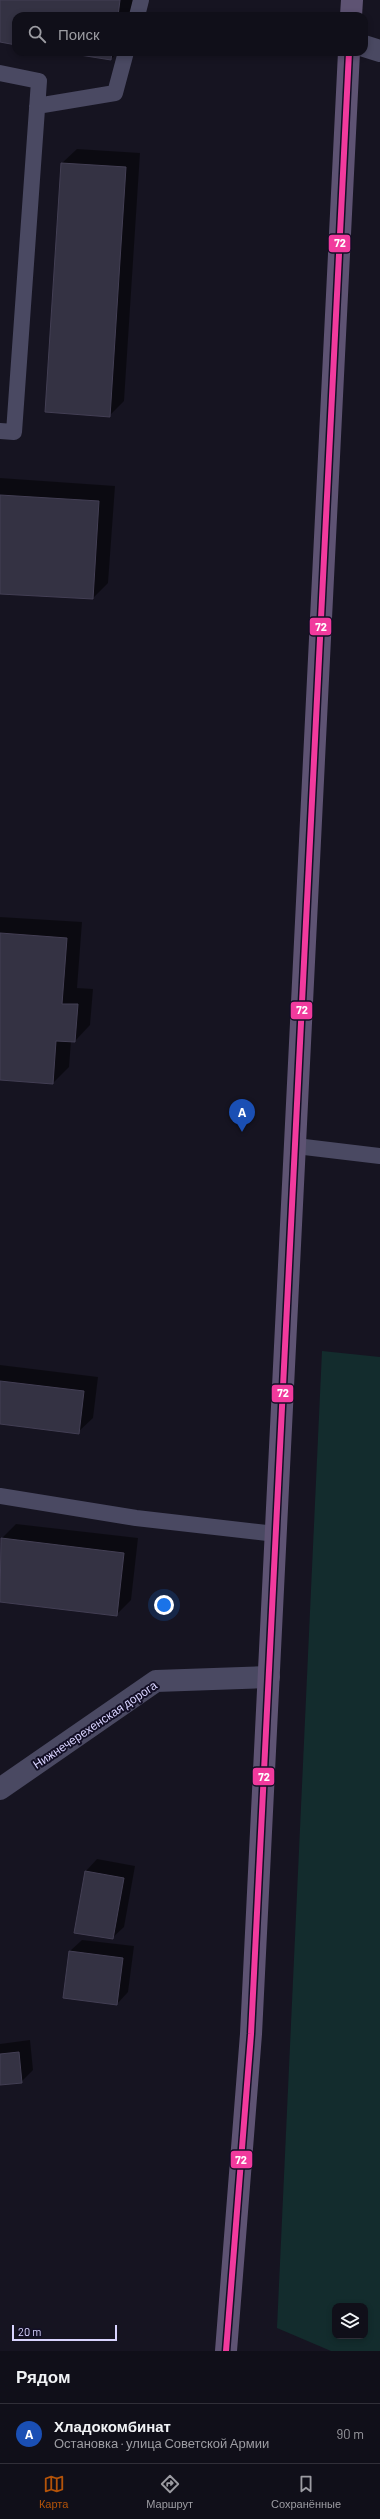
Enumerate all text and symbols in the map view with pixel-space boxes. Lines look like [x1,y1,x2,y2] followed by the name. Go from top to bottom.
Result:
[12,12,368,56] search box
[26,23,48,45] icon: search
[58,25,100,43] text: Поиск
[328,234,351,253] line badge: 72
[334,236,346,249] text: 72
[309,617,332,636] line badge: 72
[315,620,327,633] text: 72
[290,1001,313,1020] line badge: 72
[296,1003,308,1016] text: 72
[229,1099,255,1132] pin: A
[271,1384,294,1403] line badge: 72
[277,1386,289,1399] text: 72
[154,1595,174,1615] your location
[30,1677,160,1772] street label: Нижнечерехенская дорога
[252,1767,275,1786] line badge: 72
[258,1770,270,1783] text: 72
[230,2150,253,2169] line badge: 72
[235,2153,247,2166] text: 72
[332,2303,368,2339] map controls
[332,2303,368,2339] button: layers
[12,2323,117,2342] scale bar
[18,2325,41,2338] text: 20 m
[16,2366,71,2386] text: Рядом
[54,2417,171,2435] text: Хладокомбинат
[25,2426,33,2442] text: A
[337,2426,364,2442] text: 90 m
[54,2435,269,2451] text: Остановка · улица Советской Армии
[39,2473,68,2510] tab: Карта
[146,2473,193,2510] tab: Маршрут
[271,2473,341,2510] tab: Сохранённые

